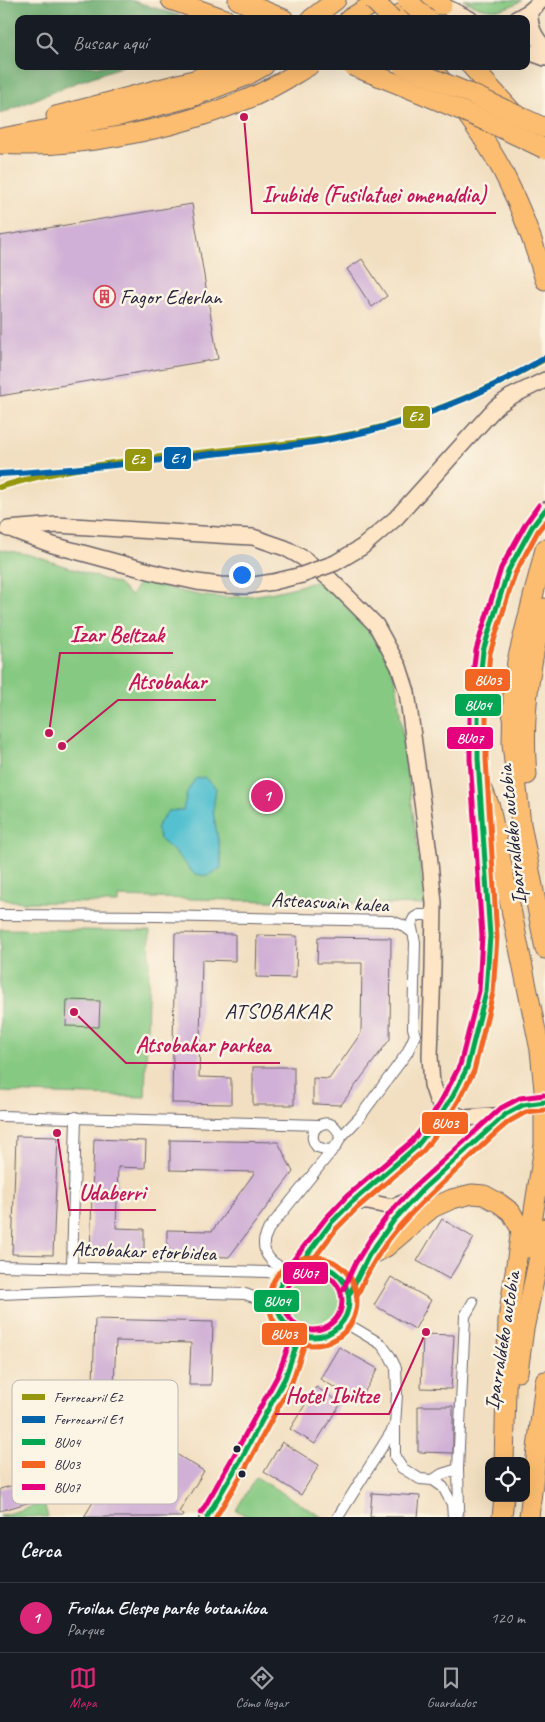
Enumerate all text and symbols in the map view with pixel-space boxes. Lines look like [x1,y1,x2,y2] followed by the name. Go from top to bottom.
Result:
[15,15,530,70] search box
[33,29,61,57] icon: search
[73,31,147,55] text: Buscar aquí
[252,176,496,213] callout: Irubide (Fusilatuei omenaldia)
[262,181,488,209] text: Irubide (Fusilatuei omenaldia)
[120,284,223,310] place label: Fagor Ederlan
[92,285,116,309] building icon: Fagor Ederlan
[402,405,431,429] line badge: E2
[409,408,425,425] text: E2
[163,446,192,470] line badge: E1
[124,448,153,472] line badge: E2
[171,450,187,467] text: E1
[131,451,147,468] text: E2
[229,562,255,588] your location
[60,616,173,653] callout: Izar Beltzak
[70,621,166,649] text: Izar Beltzak
[118,663,216,700] callout: Atsobakar
[128,668,208,696] text: Atsobakar
[464,668,511,692] line badge: BU03
[475,672,503,689] text: BU03
[454,693,502,717] line badge: BU04
[465,697,493,714] text: BU04
[446,726,494,750] line badge: BU07
[457,730,485,747] text: BU07
[491,762,532,906] street label: Iparraldeko autobia
[251,777,283,815] pin: 1
[271,886,391,918] street label: Asteasuain kalea
[224,997,334,1025] district label: ATSOBAKAR
[126,1026,280,1063] callout: Atsobakar parkea
[136,1031,272,1059] text: Atsobakar parkea
[421,1111,469,1135] line badge: BU03
[432,1115,460,1132] text: BU03
[69,1173,156,1210] callout: Udaberri
[79,1179,148,1207] text: Udaberri
[72,1235,218,1267] street label: Atsobakar etorbidea
[282,1261,329,1285] line badge: BU07
[292,1265,320,1282] text: BU07
[478,1267,526,1412] street label: Iparraldeko autobia
[253,1289,300,1313] line badge: BU04
[264,1293,292,1310] text: BU04
[261,1322,308,1346] line badge: BU03
[271,1326,299,1343] text: BU03
[275,1377,389,1414] callout: Hotel Ibiltze
[12,1380,178,1504] legend
[285,1382,381,1410] text: Hotel Ibiltze
[54,1389,125,1406] text: Ferrocarril E2
[54,1411,124,1428] text: Ferrocarril E1
[54,1434,82,1451] text: BU04
[232,1444,242,1454] unlabelled marker
[54,1456,82,1473] text: BU03
[485,1457,530,1502] map controls
[485,1457,530,1502] button: locate
[237,1469,247,1479] unlabelled marker
[54,1479,81,1496] text: BU07
[20,1537,61,1563] text: Cerca
[67,1596,266,1620] text: Froilan Elespe parke botanikoa
[32,1608,40,1628] text: 1
[491,1608,525,1628] text: 120 m
[67,1620,104,1640] text: Parque
[69,1664,97,1711] tab: Mapa
[235,1664,288,1711] tab: Cómo llegar
[427,1664,476,1711] tab: Guardados

